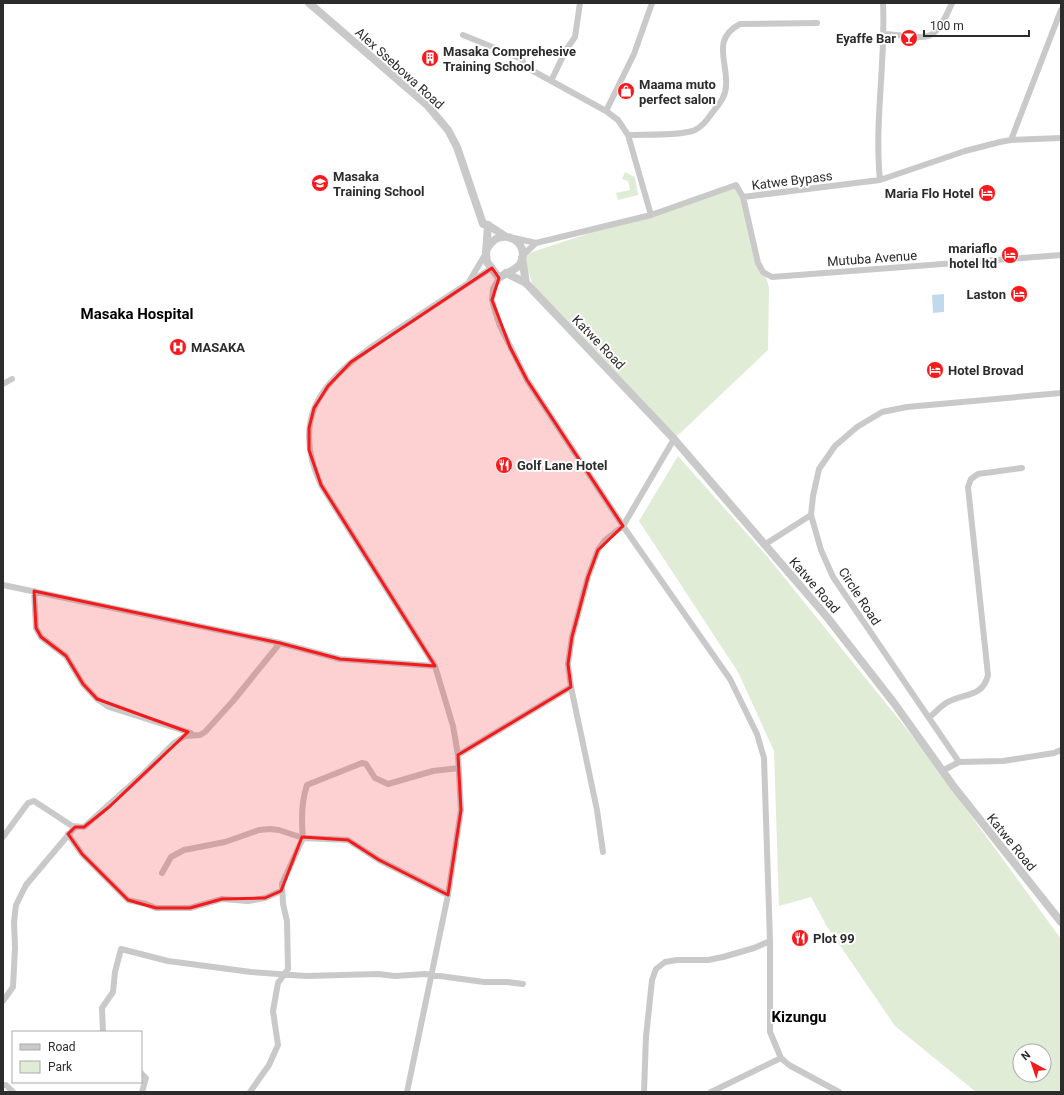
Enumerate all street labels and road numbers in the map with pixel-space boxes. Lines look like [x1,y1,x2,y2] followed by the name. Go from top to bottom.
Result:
[352,25,447,112] street label: Alex Ssebowa Road
[751,168,834,193] street label: Katwe Bypass
[827,248,918,269] street label: Mutuba Avenue
[569,312,628,372] street label: Katwe Road
[786,554,843,616] street label: Katwe Road
[835,565,884,628] street label: Circle Road
[984,811,1039,874] street label: Katwe Road

